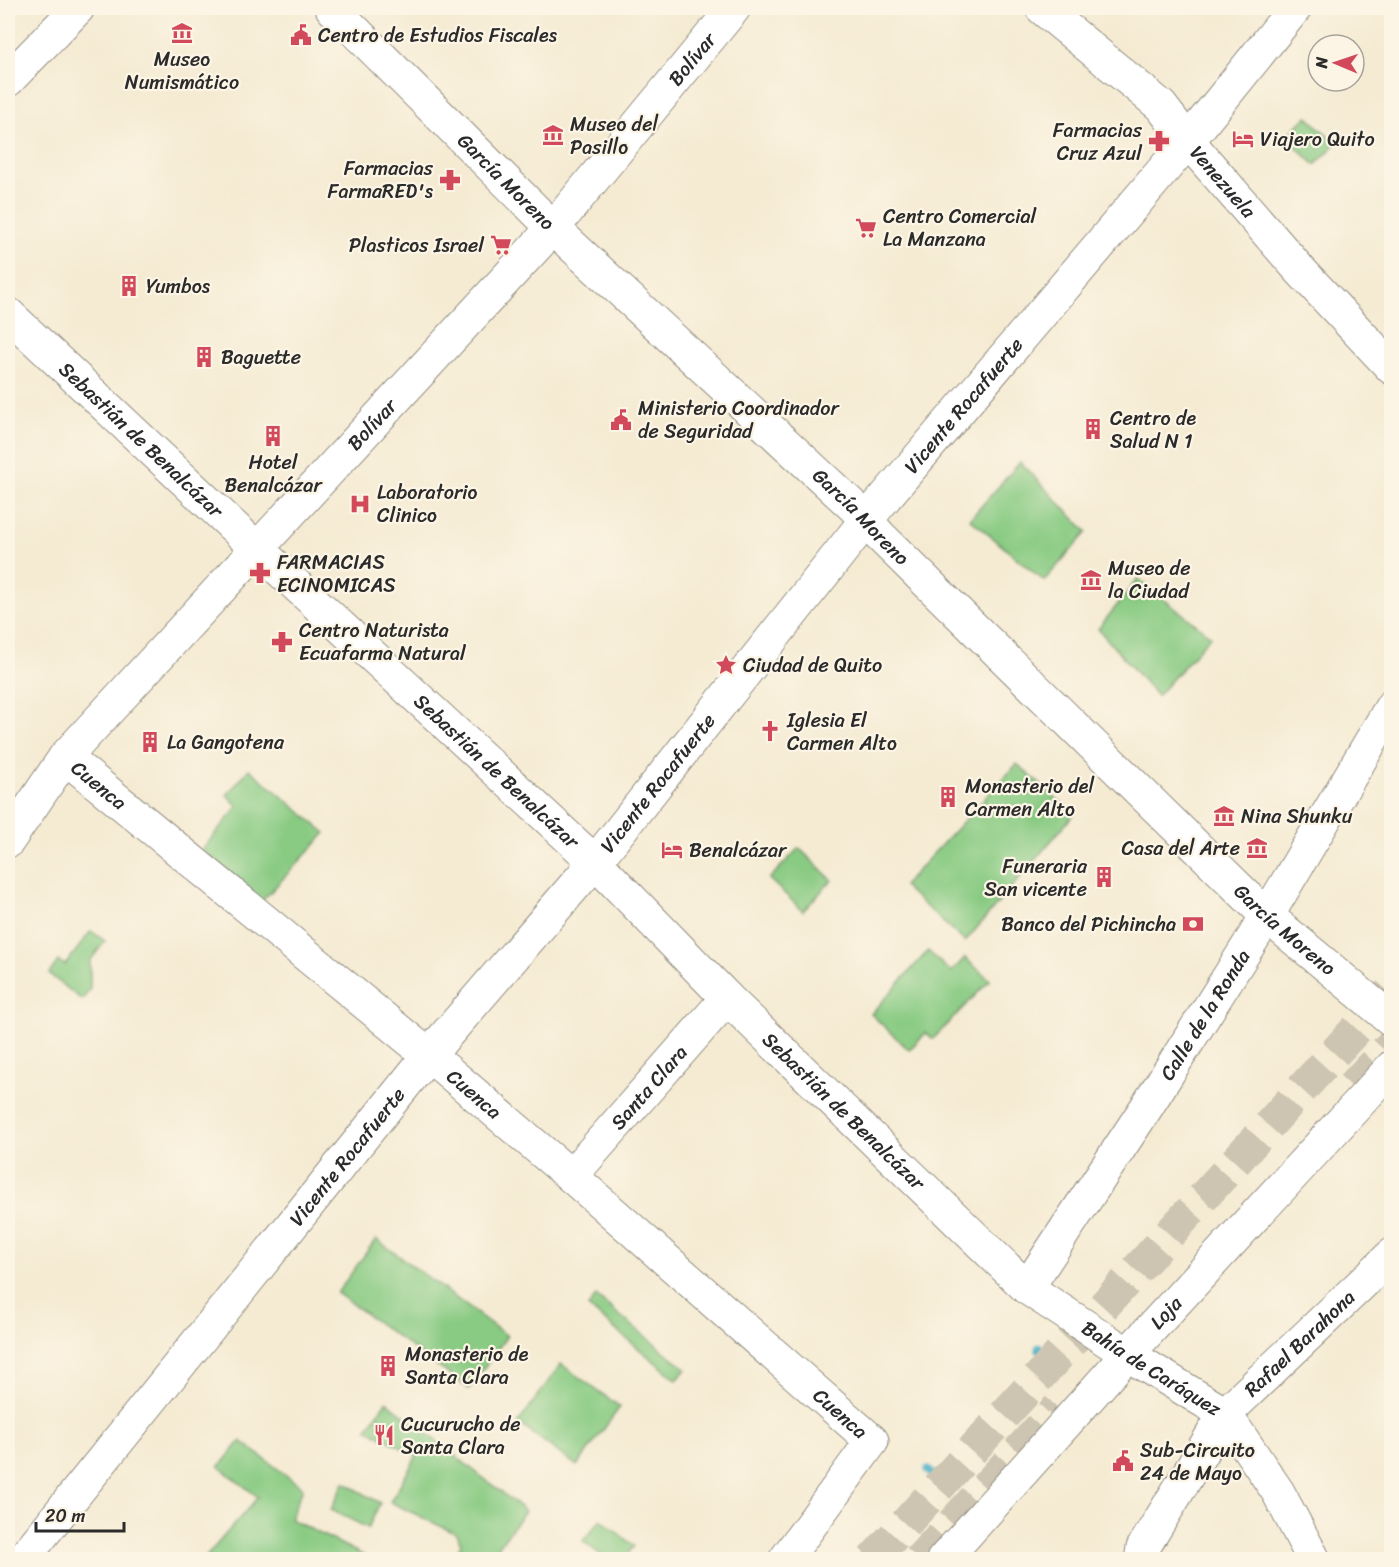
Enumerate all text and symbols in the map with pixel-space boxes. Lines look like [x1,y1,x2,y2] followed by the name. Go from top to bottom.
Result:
[318,18,558,53] place label: Centro de Estudios Fiscales
[170,21,194,45] museum icon: Museo Numismático
[289,23,313,47] public building icon: Centro de Estudios Fiscales
[659,24,726,94] street label: Bolívar
[1306,33,1366,93] north arrow
[125,42,239,100] place label: Museo Numismático
[1307,56,1336,70] text: N
[570,107,658,165] place label: Museo del Pasillo
[1053,113,1143,171] place label: Farmacias Cruz Azul
[1260,122,1375,157] place label: Viajero Quito
[541,123,565,147] museum icon: Museo del Pasillo
[449,124,564,239] street label: García Moreno
[1231,127,1255,151] hotel icon: Viajero Quito
[1147,129,1171,153] pharmacy icon: Farmacias Cruz Azul
[1181,137,1266,227] street label: Venezuela
[328,151,434,209] place label: Farmacias FarmaRED's
[438,168,462,192] pharmacy icon: Farmacias FarmaRED's
[883,199,1038,257] place label: Centro Comercial La Manzana
[854,216,878,240] supermarket icon: Centro Comercial La Manzana
[349,228,485,263] place label: Plasticos Israel
[489,233,513,257] supermarket icon: Plasticos Israel
[146,269,211,304] place label: Yumbos
[117,274,141,298] building icon: Yumbos
[895,329,1032,482] street label: Vicente Rocafuerte
[221,340,301,375] place label: Baguette
[192,345,216,369] building icon: Baguette
[51,353,233,528] street label: Sebastián de Benalcázar
[338,389,406,459] street label: Bolívar
[638,391,841,449] place label: Ministerio Coordinador de Seguridad
[1110,401,1196,459] place label: Centro de Salud N 1
[609,408,633,432] public building icon: Ministerio Coordinador de Seguridad
[1081,417,1105,441] building icon: Centro de Salud N 1
[261,424,285,448] building icon: Hotel Benalcázar
[224,445,323,503] place label: Hotel Benalcázar
[804,459,918,574] street label: García Moreno
[377,475,478,533] place label: Laboratorio Clinico
[348,492,372,516] hospital icon: Laboratorio Clinico
[277,545,396,603] place label: FARMACIAS ECINOMICAS
[1108,551,1190,609] place label: Museo de la Ciudad
[248,561,272,585] pharmacy icon: FARMACIAS ECINOMICAS
[1079,568,1103,592] museum icon: Museo de la Ciudad
[299,613,467,671] place label: Centro Naturista Ecuafarma Natural
[270,630,294,654] pharmacy icon: Centro Naturista Ecuafarma Natural
[743,648,882,683] place label: Ciudad de Quito
[714,653,738,677] place icon: Ciudad de Quito
[406,685,589,858] street label: Sebastián de Benalcázar
[786,703,897,761] place label: Iglesia El Carmen Alto
[591,705,724,861] street label: Vicente Rocafuerte
[758,719,782,743] church icon: Iglesia El Carmen Alto
[167,725,285,760] place label: La Gangotena
[138,730,162,754] building icon: La Gangotena
[63,751,135,819] street label: Cuenca
[965,769,1094,827] place label: Monasterio del Carmen Alto
[936,785,960,809] building icon: Monasterio del Carmen Alto
[1241,799,1353,834] place label: Nina Shunku
[1212,804,1236,828] museum icon: Nina Shunku
[1122,831,1240,866] place label: Casa del Arte
[689,833,788,868] place label: Benalcázar
[1245,836,1269,860] museum icon: Casa del Arte
[660,838,684,862] hotel icon: Benalcázar
[984,849,1088,907] place label: Funeraria San vicente
[1092,865,1116,889] building icon: Funeraria San vicente
[1225,875,1344,984] street label: García Moreno
[1001,907,1176,942] place label: Banco del Pichincha
[1181,912,1205,936] bank icon: Banco del Pichincha
[1150,942,1259,1087] street label: Calle de la Ronda
[754,1023,935,1200] street label: Sebastián de Benalcázar
[601,1037,696,1138] street label: Santa Clara
[438,1060,510,1128] street label: Cuenca
[280,1079,414,1234] street label: Vicente Rocafuerte
[1235,1281,1364,1405] street label: Rafael Barahona
[1141,1287,1192,1338] street label: Loja
[1074,1311,1229,1426] street label: Bahía de Caráquez
[405,1337,529,1395] place label: Monasterio de Santa Clara
[376,1354,400,1378] building icon: Monasterio de Santa Clara
[805,1379,876,1448] street label: Cuenca
[401,1407,520,1465] place label: Cucurucho de Santa Clara
[372,1423,396,1447] restaurant icon: Cucurucho de Santa Clara
[1140,1433,1255,1491] place label: Sub-Circuito 24 de Mayo
[1111,1449,1135,1473] public building icon: Sub-Circuito 24 de Mayo
[36,1495,124,1533] scale bar
[45,1500,85,1532] text: 20 m

